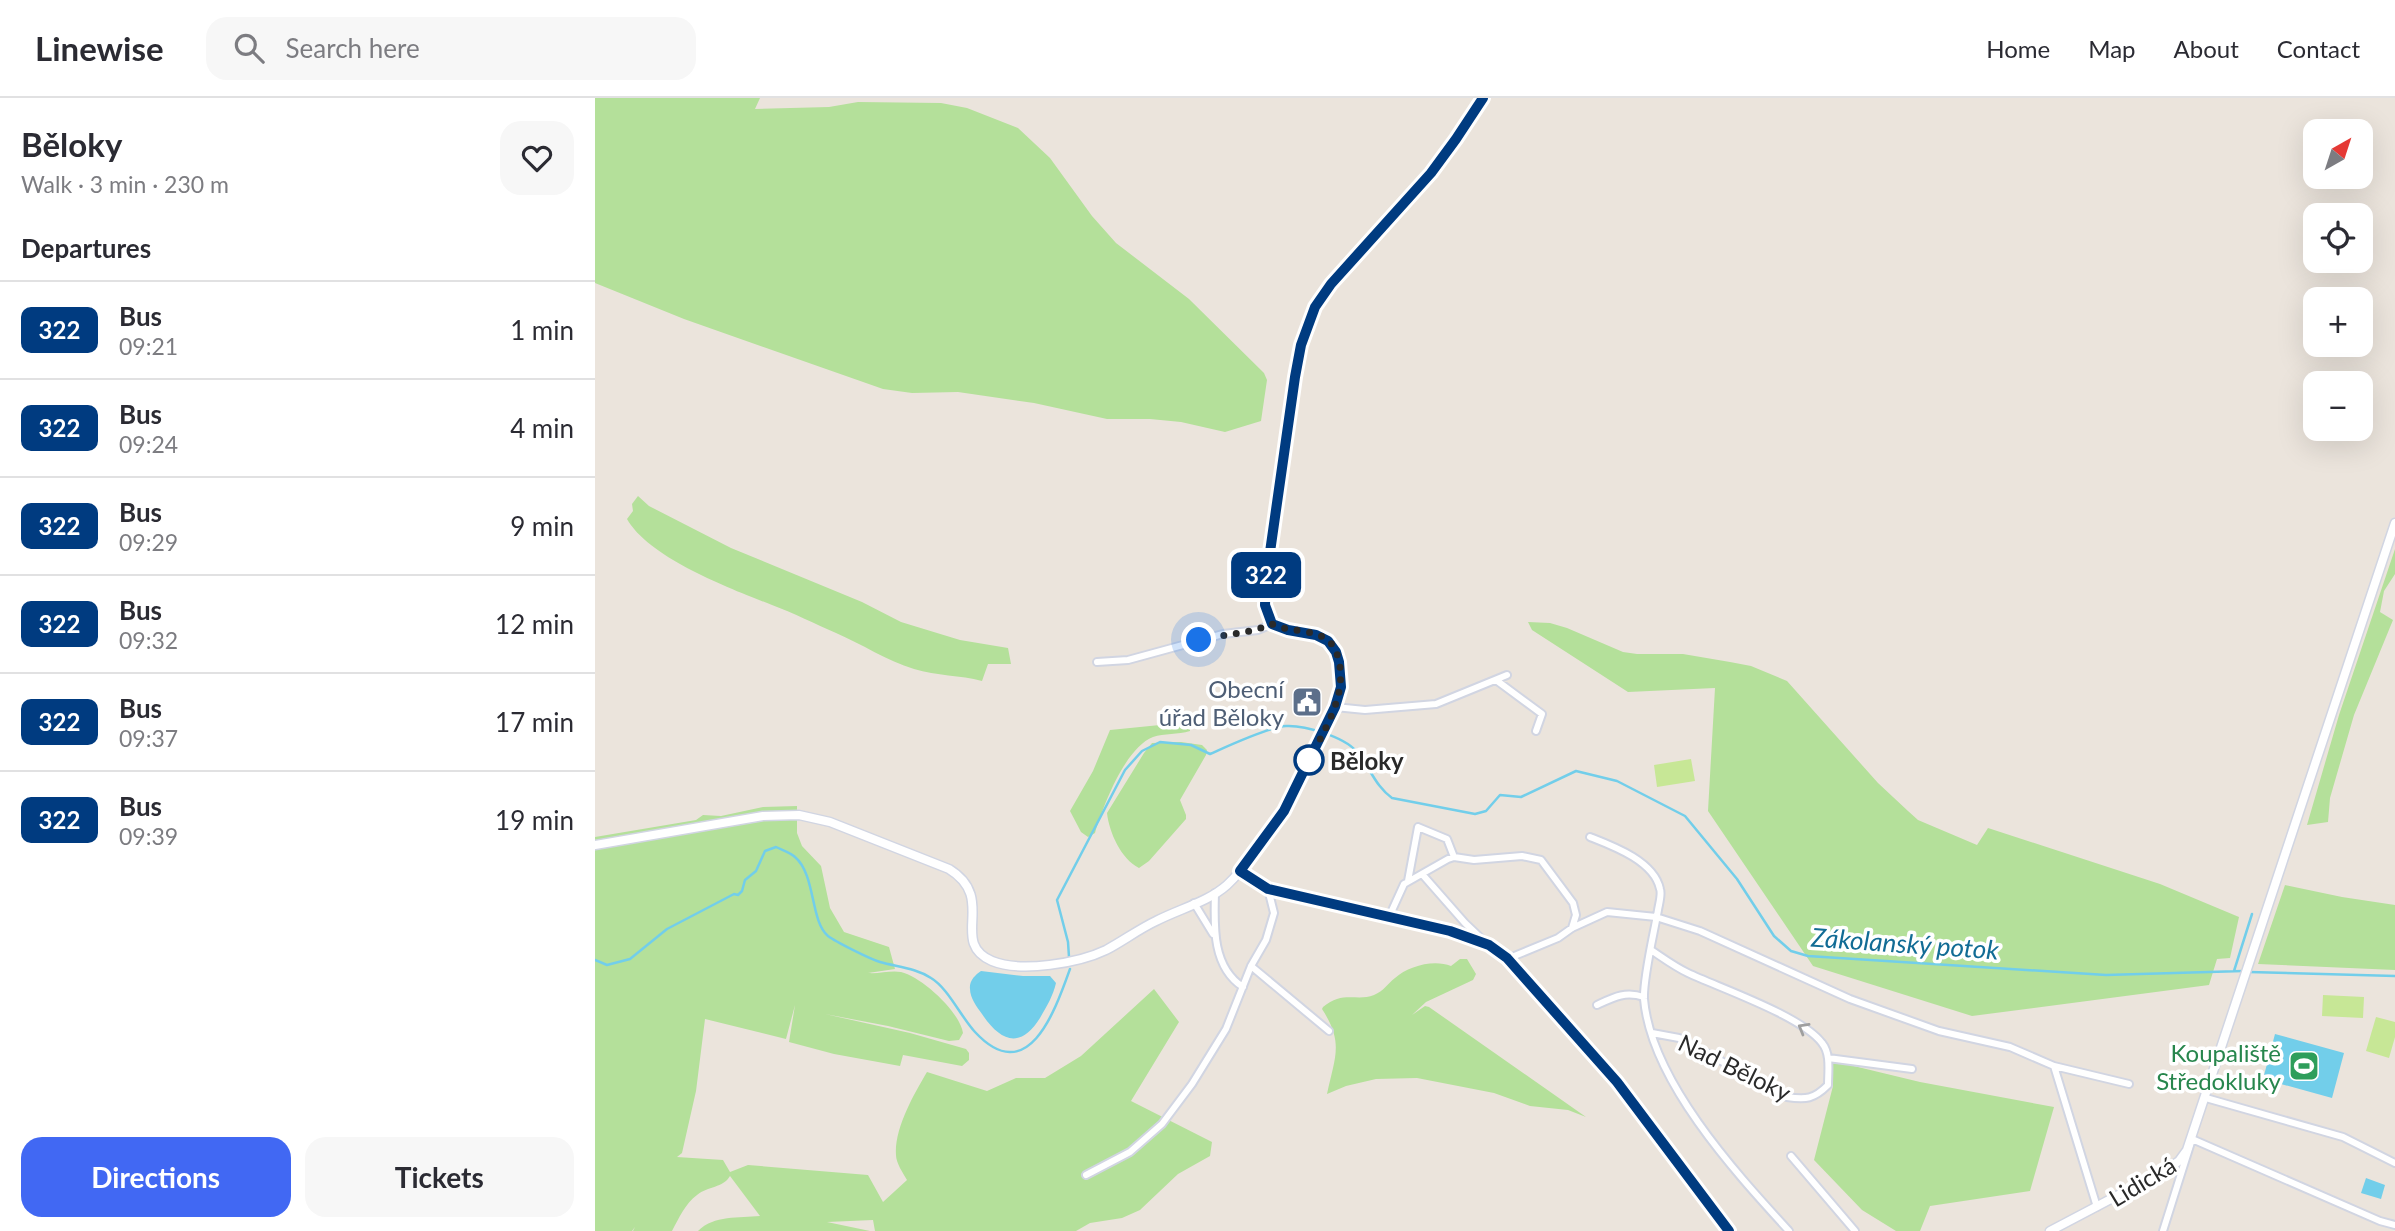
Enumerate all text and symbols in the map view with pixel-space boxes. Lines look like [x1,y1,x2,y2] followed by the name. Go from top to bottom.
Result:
[206,17,696,80] search box
[35,28,164,68] text: Linewise
[230,29,268,67] icon: search
[286,32,420,64] text: Search here
[1986,34,2050,63] text: Home
[2088,34,2136,63] text: Map
[2174,34,2239,63] text: About
[2277,34,2360,63] text: Contact
[2303,119,2373,189] north arrow
[2303,119,2373,441] map controls
[500,121,574,195] button: heart
[21,124,122,164] text: Běloky
[21,170,229,198] text: Walk · 3 min · 230 m
[2303,203,2373,273] button: locate
[21,232,151,264] text: Departures
[2303,287,2373,357] button: +
[119,300,162,332] text: Bus
[510,314,574,346] text: 1 min
[39,315,80,344] text: 322
[119,332,178,360] text: 09:21
[2303,371,2373,441] button: −
[119,398,162,430] text: Bus
[510,412,574,444] text: 4 min
[39,413,80,442] text: 322
[119,430,178,458] text: 09:24
[119,496,162,528] text: Bus
[510,510,574,542] text: 9 min
[39,511,80,540] text: 322
[119,528,178,556] text: 09:29
[1226,552,1306,598] line badge: 322
[1245,560,1287,589] text: 322
[119,594,162,626] text: Bus
[495,608,574,640] text: 12 min
[39,609,80,638] text: 322
[1181,622,1216,657] your location
[119,626,178,654] text: 09:32
[1159,674,1285,731] place label: Obecní úřad Běloky
[1290,685,1324,719] public building icon: Obecní úřad Běloky
[119,692,162,724] text: Bus
[495,706,574,738] text: 17 min
[39,707,80,736] text: 322
[119,724,178,752] text: 09:37
[1294,745,1324,775] marker: Běloky
[1330,746,1404,775] place label: Běloky
[119,790,162,822] text: Bus
[495,804,574,836] text: 19 min
[39,805,80,834] text: 322
[119,822,178,850] text: 09:39
[1809,920,2000,966] water label: Zákolanský potok
[1798,1023,1811,1036] one-way arrow
[1674,1027,1796,1107] street label: Nad Běloky
[2156,1038,2282,1095] place label: Koupaliště Středokluky
[2287,1049,2321,1083] sports icon: Koupaliště Středokluky
[21,1137,291,1217] button: Directions
[305,1137,574,1217] button: Tickets
[2103,1150,2181,1212] street label: Lidická

